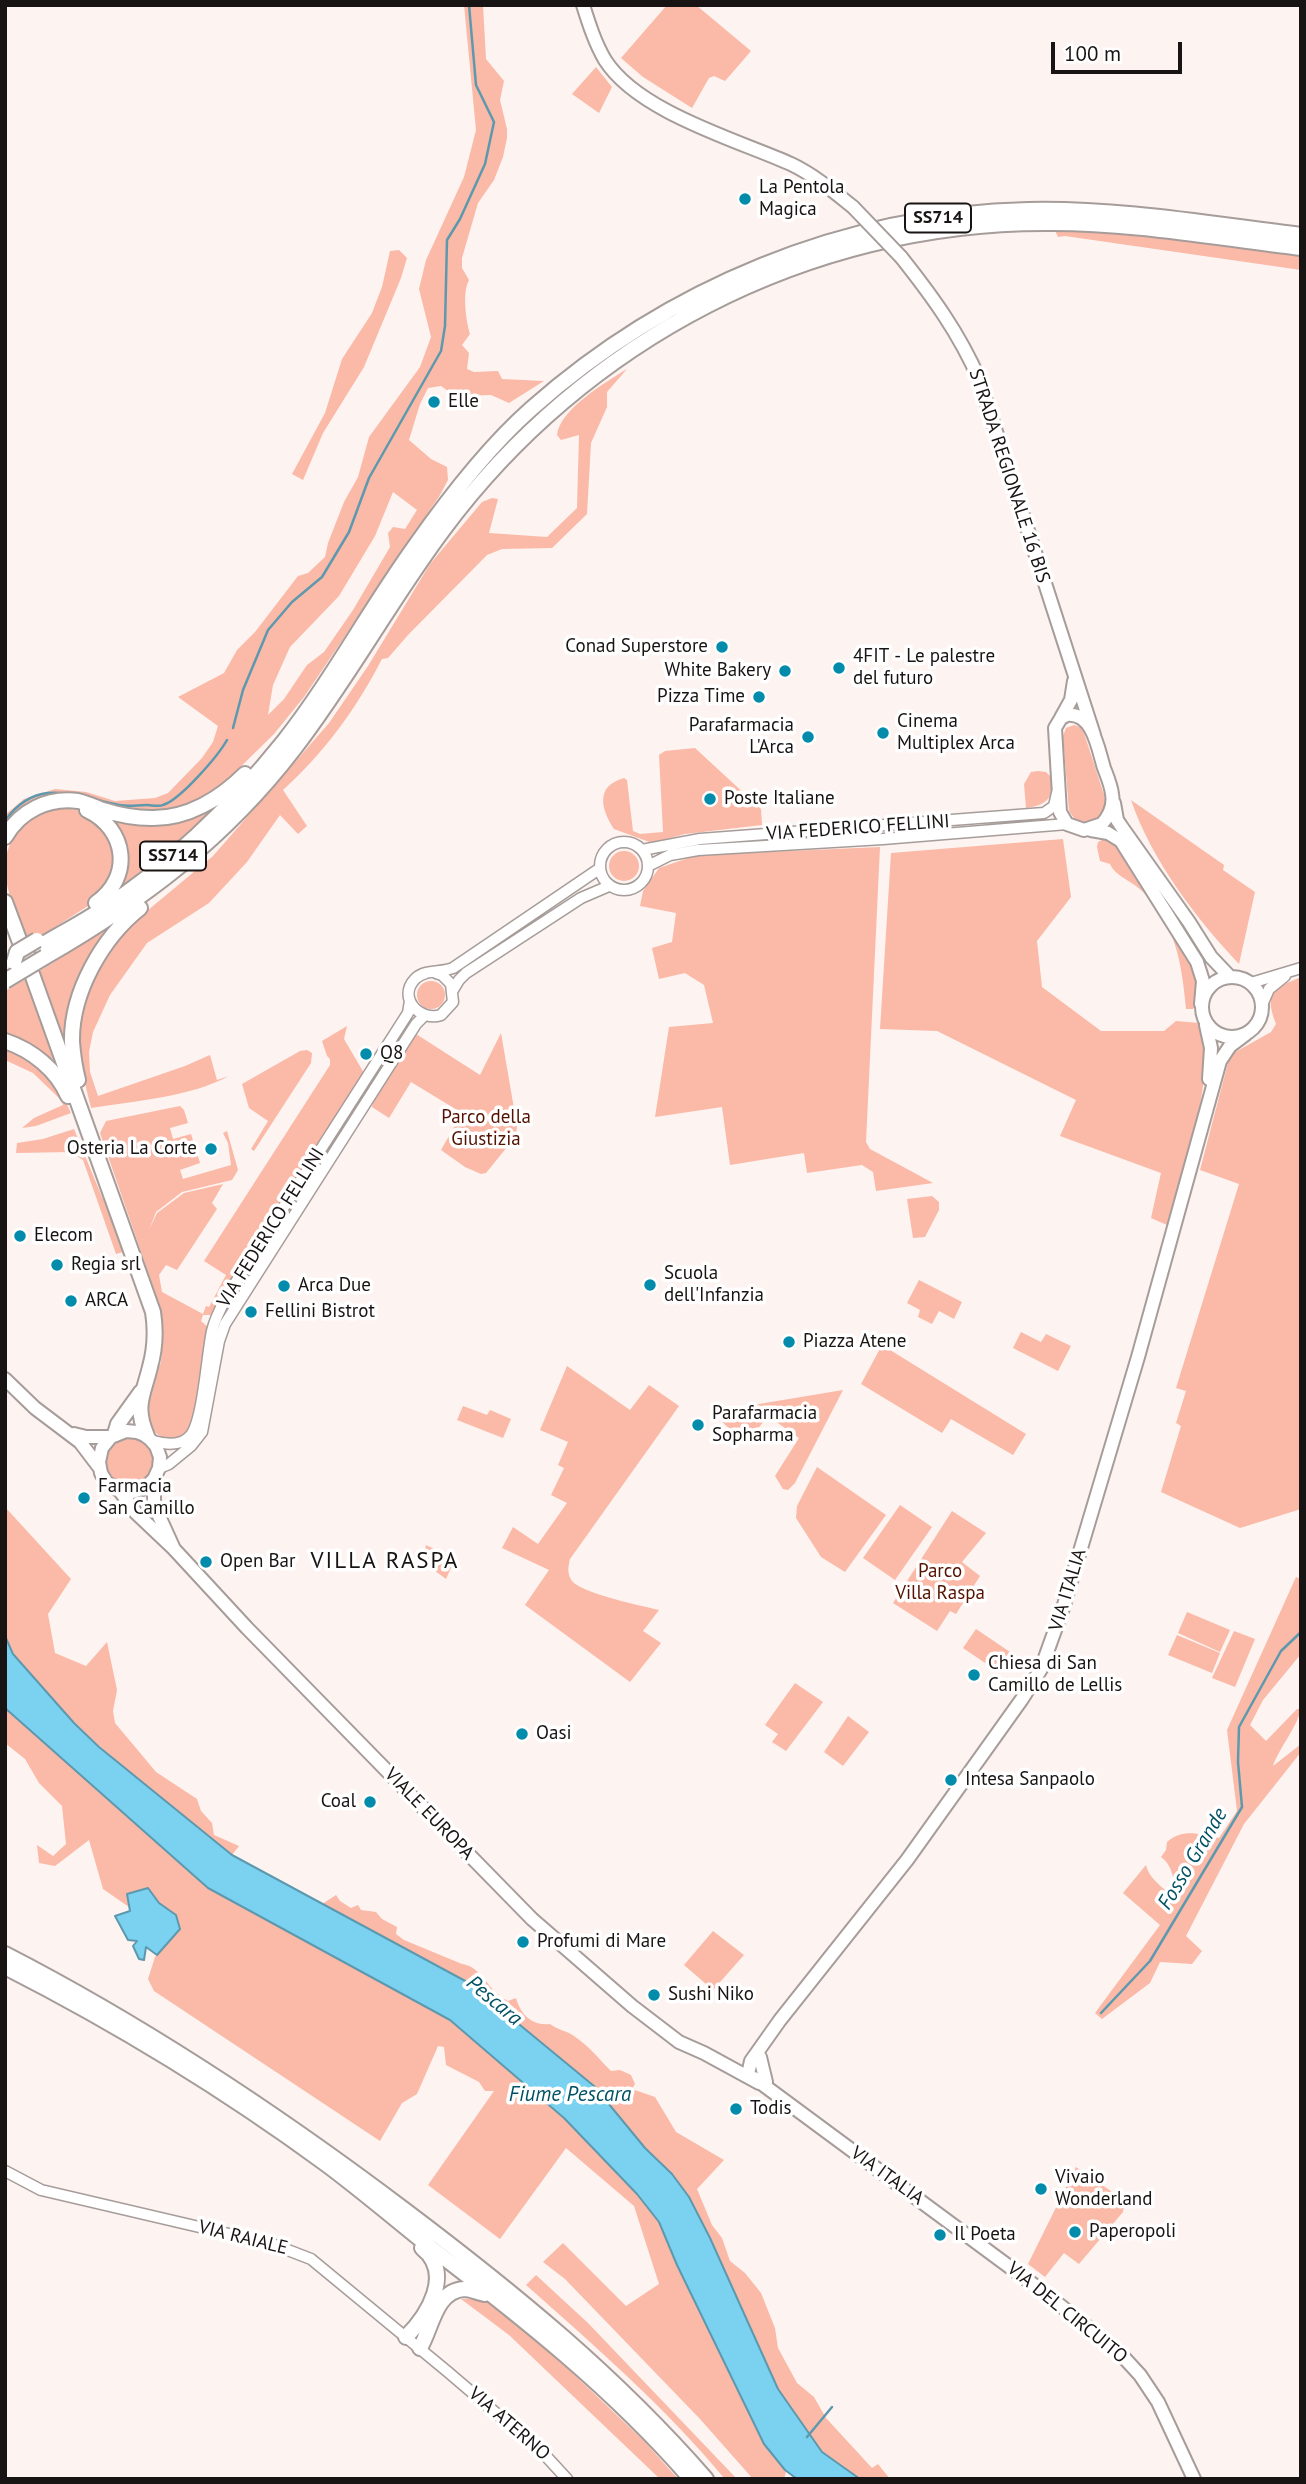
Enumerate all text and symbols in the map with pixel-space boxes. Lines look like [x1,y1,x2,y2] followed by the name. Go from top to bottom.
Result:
[1054,28,1185,72] scale bar
[1064,40,1121,67] text: 100 m
[759,177,844,221] place label: La Pentola Magica
[737,191,753,207] marker: La Pentola Magica
[905,204,971,232] road number: SS714
[964,366,1054,586] street label: STRADA REGIONALE 16 BIS
[448,391,479,413] place label: Elle
[426,394,442,410] marker: Elle
[565,636,708,658] place label: Conad Superstore
[714,639,730,655] marker: Conad Superstore
[853,646,995,690] place label: 4FIT - Le palestre del futuro
[664,660,771,682] place label: White Bakery
[831,660,847,676] marker: 4FIT - Le palestre del futuro
[777,663,793,679] marker: White Bakery
[657,686,745,708] place label: Pizza Time
[751,689,767,705] marker: Pizza Time
[897,711,1015,755] place label: Cinema Multiplex Arca
[689,715,794,759] place label: Parafarmacia L'Arca
[875,725,891,741] marker: Cinema Multiplex Arca
[800,729,816,745] marker: Parafarmacia L'Arca
[724,788,835,810] place label: Poste Italiane
[702,791,718,807] marker: Poste Italiane
[765,810,951,846] street label: VIA FEDERICO FELLINI
[140,842,206,870] road number: SS714
[380,1043,403,1065] place label: Q8
[358,1046,374,1062] marker: Q8
[441,1107,531,1151] park label: Parco della Giustizia
[67,1138,197,1160] place label: Osteria La Corte
[203,1141,219,1157] marker: Osteria La Corte
[213,1144,329,1312] street label: VIA FEDERICO FELLINI
[34,1225,93,1247] place label: Elecom
[12,1228,28,1244] marker: Elecom
[71,1254,141,1276] place label: Regia srl
[49,1257,65,1273] marker: Regia srl
[664,1263,764,1307] place label: Scuola dell'Infanzia
[298,1275,371,1297] place label: Arca Due
[642,1277,658,1293] marker: Scuola dell'Infanzia
[276,1278,292,1294] marker: Arca Due
[85,1290,128,1312] place label: ARCA
[63,1293,79,1309] marker: ARCA
[265,1301,375,1323] place label: Fellini Bistrot
[243,1304,259,1320] marker: Fellini Bistrot
[803,1331,906,1353] place label: Piazza Atene
[781,1334,797,1350] marker: Piazza Atene
[712,1403,817,1447] place label: Parafarmacia Sopharma
[690,1417,706,1433] marker: Parafarmacia Sopharma
[98,1476,195,1520] place label: Farmacia San Camillo
[76,1490,92,1506] marker: Farmacia San Camillo
[1045,1546,1091,1634] street label: VIA ITALIA
[312,1547,458,1575] district label: VILLA RASPA
[220,1551,295,1573] place label: Open Bar
[198,1554,214,1570] marker: Open Bar
[895,1561,985,1605] park label: Parco Villa Raspa
[988,1653,1122,1697] place label: Chiesa di San Camillo de Lellis
[966,1667,982,1683] marker: Chiesa di San Camillo de Lellis
[536,1723,572,1745] place label: Oasi
[514,1726,530,1742] marker: Oasi
[379,1763,479,1865] street label: VIALE EUROPA
[965,1769,1095,1791] place label: Intesa Sanpaolo
[943,1772,959,1788] marker: Intesa Sanpaolo
[321,1791,356,1813] place label: Coal
[362,1794,378,1810] marker: Coal
[1153,1804,1233,1914] water label: Fosso Grande
[537,1931,666,1953] place label: Profumi di Mare
[515,1934,531,1950] marker: Profumi di Mare
[461,1971,527,2031] water label: Pescara
[668,1984,754,2006] place label: Sushi Niko
[646,1987,662,2003] marker: Sushi Niko
[509,2082,631,2108] water label: Fiume Pescara
[750,2098,792,2120] place label: Todis
[728,2101,744,2117] marker: Todis
[846,2142,928,2210] street label: VIA ITALIA
[1055,2167,1152,2211] place label: Vivaio Wonderland
[1033,2181,1049,2197] marker: Vivaio Wonderland
[196,2216,290,2260] street label: VIA RAIALE
[1089,2221,1176,2243] place label: Paperopoli
[954,2224,1016,2246] place label: Il Poeta
[1067,2224,1083,2240] marker: Paperopoli
[932,2227,948,2243] marker: Il Poeta
[1002,2257,1132,2369] street label: VIA DEL CIRCUITO
[464,2383,554,2465] street label: VIA ATERNO

